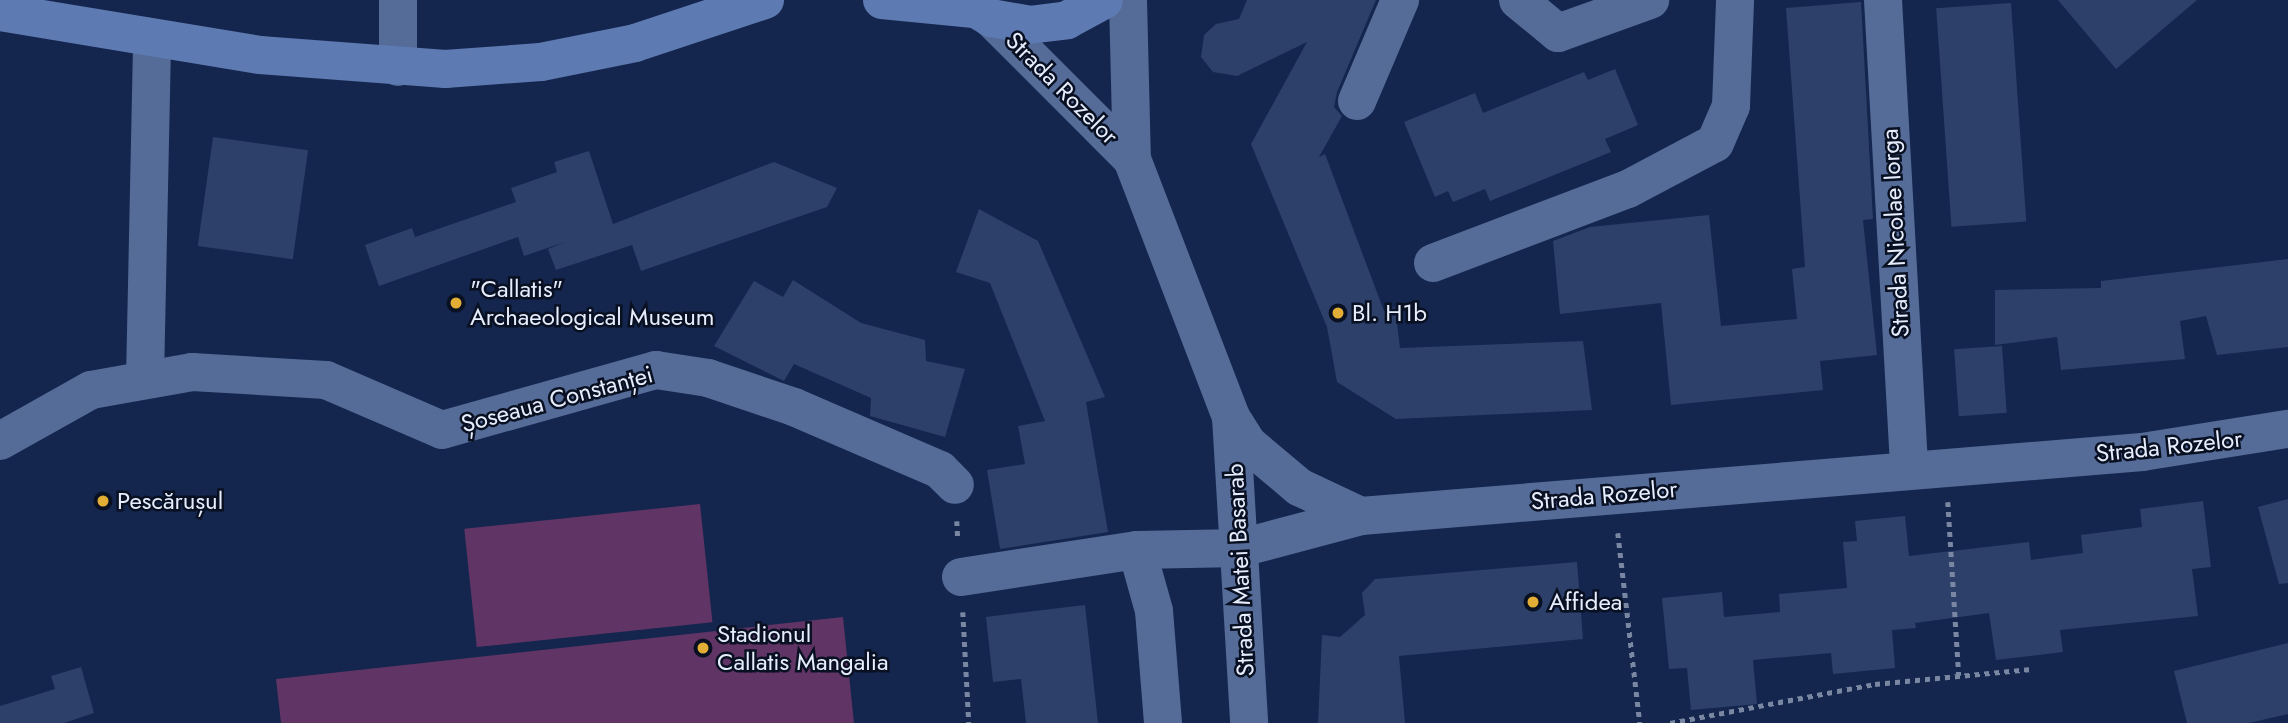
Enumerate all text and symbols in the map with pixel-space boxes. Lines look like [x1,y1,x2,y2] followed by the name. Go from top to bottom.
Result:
[1000,26,1124,150] street label: Strada Rozelor
[1875,128,1915,338] street label: Strada Nicolae Iorga
[470,275,714,331] place label: "Callatis" Archaeological Museum
[448,295,464,311] marker: "Callatis" Archaeological Museum
[1352,299,1427,327] place label: Bl. H1b
[1330,305,1346,321] marker: Bl. H1b
[458,360,656,438] street label: Șoseaua Constanței
[2094,424,2244,468] street label: Strada Rozelor
[1220,463,1260,677] street label: Strada Matei Basarab
[1529,474,1679,516] street label: Strada Rozelor
[117,487,223,515] place label: Pescărușul
[95,493,111,509] marker: Pescărușul
[1549,588,1622,616] place label: Affidea
[1523,592,1543,612] marker: Affidea
[717,620,889,676] place label: Stadionul Callatis Mangalia
[695,640,711,656] marker: Stadionul Callatis Mangalia

